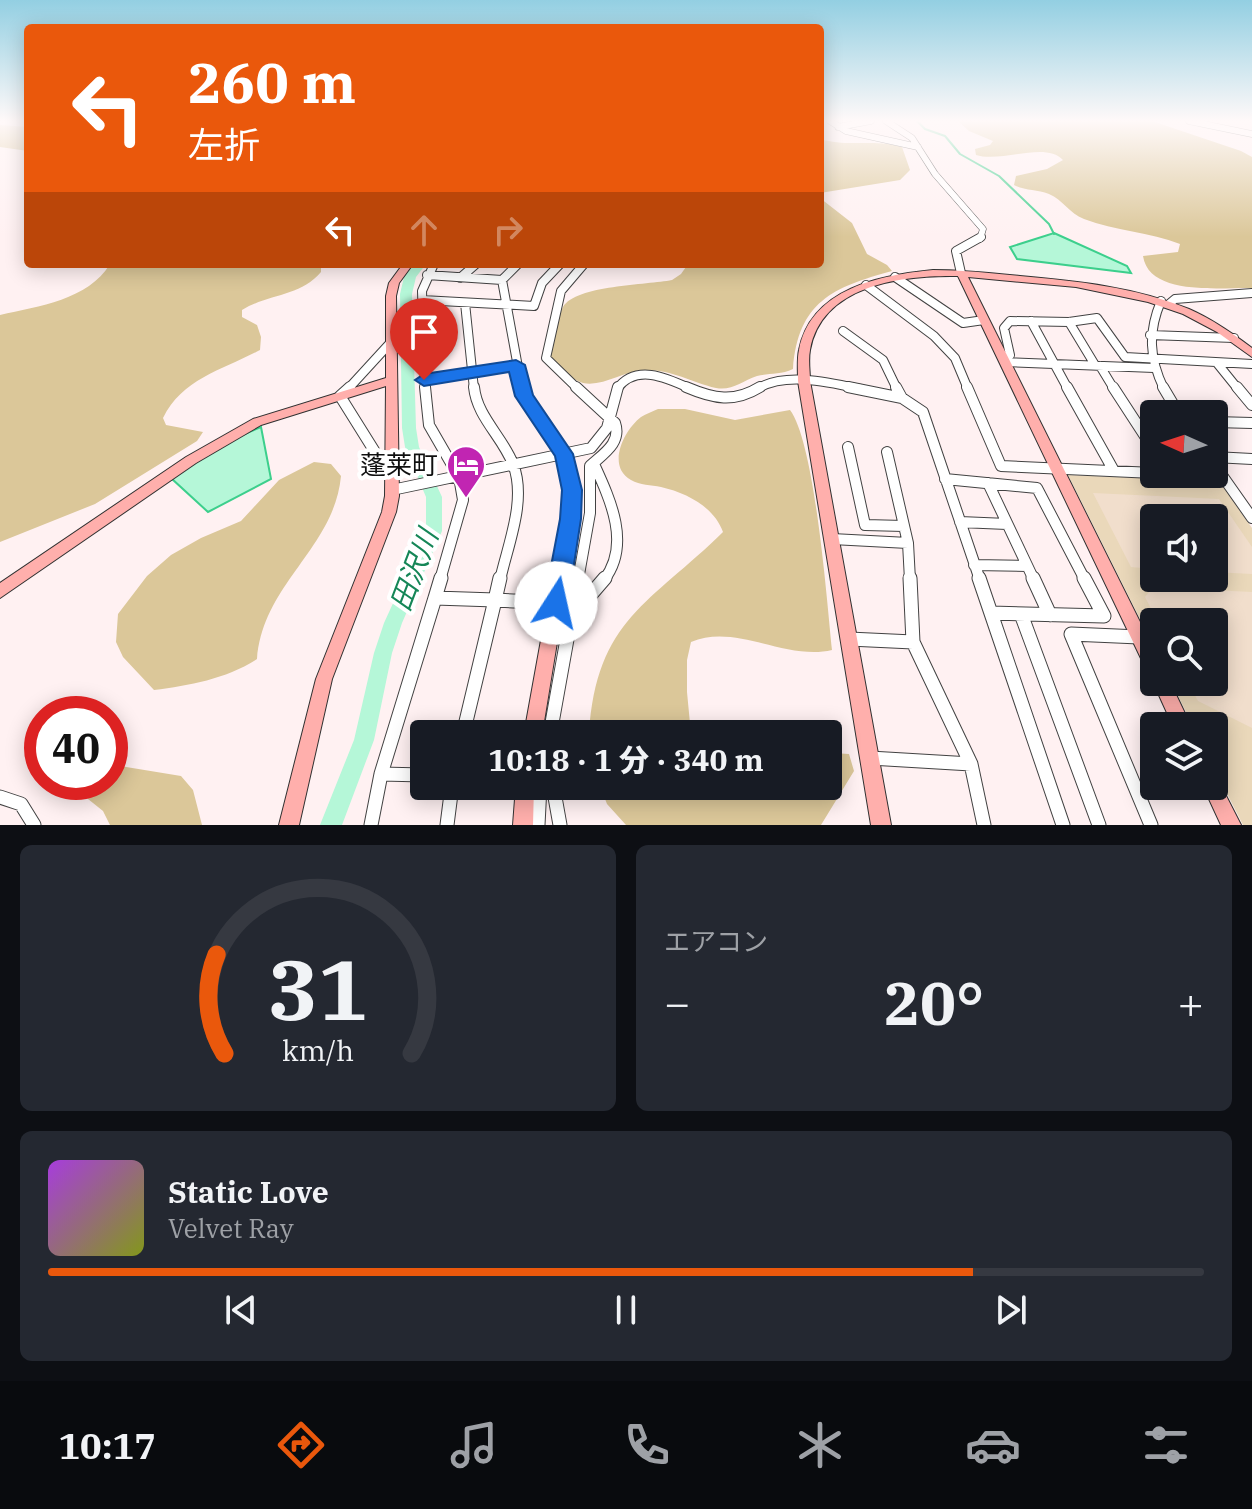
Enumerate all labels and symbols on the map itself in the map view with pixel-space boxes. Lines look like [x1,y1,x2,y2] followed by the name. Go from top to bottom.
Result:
[390,298,458,380] pin
[1140,400,1228,488] north arrow
[445,444,487,499] hotel icon: 蓬莱町
[360,447,438,481] place label: 蓬莱町
[381,521,447,616] water label: 田沢川
[514,561,598,645] position arrow
[24,696,128,800] speed limit sign: 40

